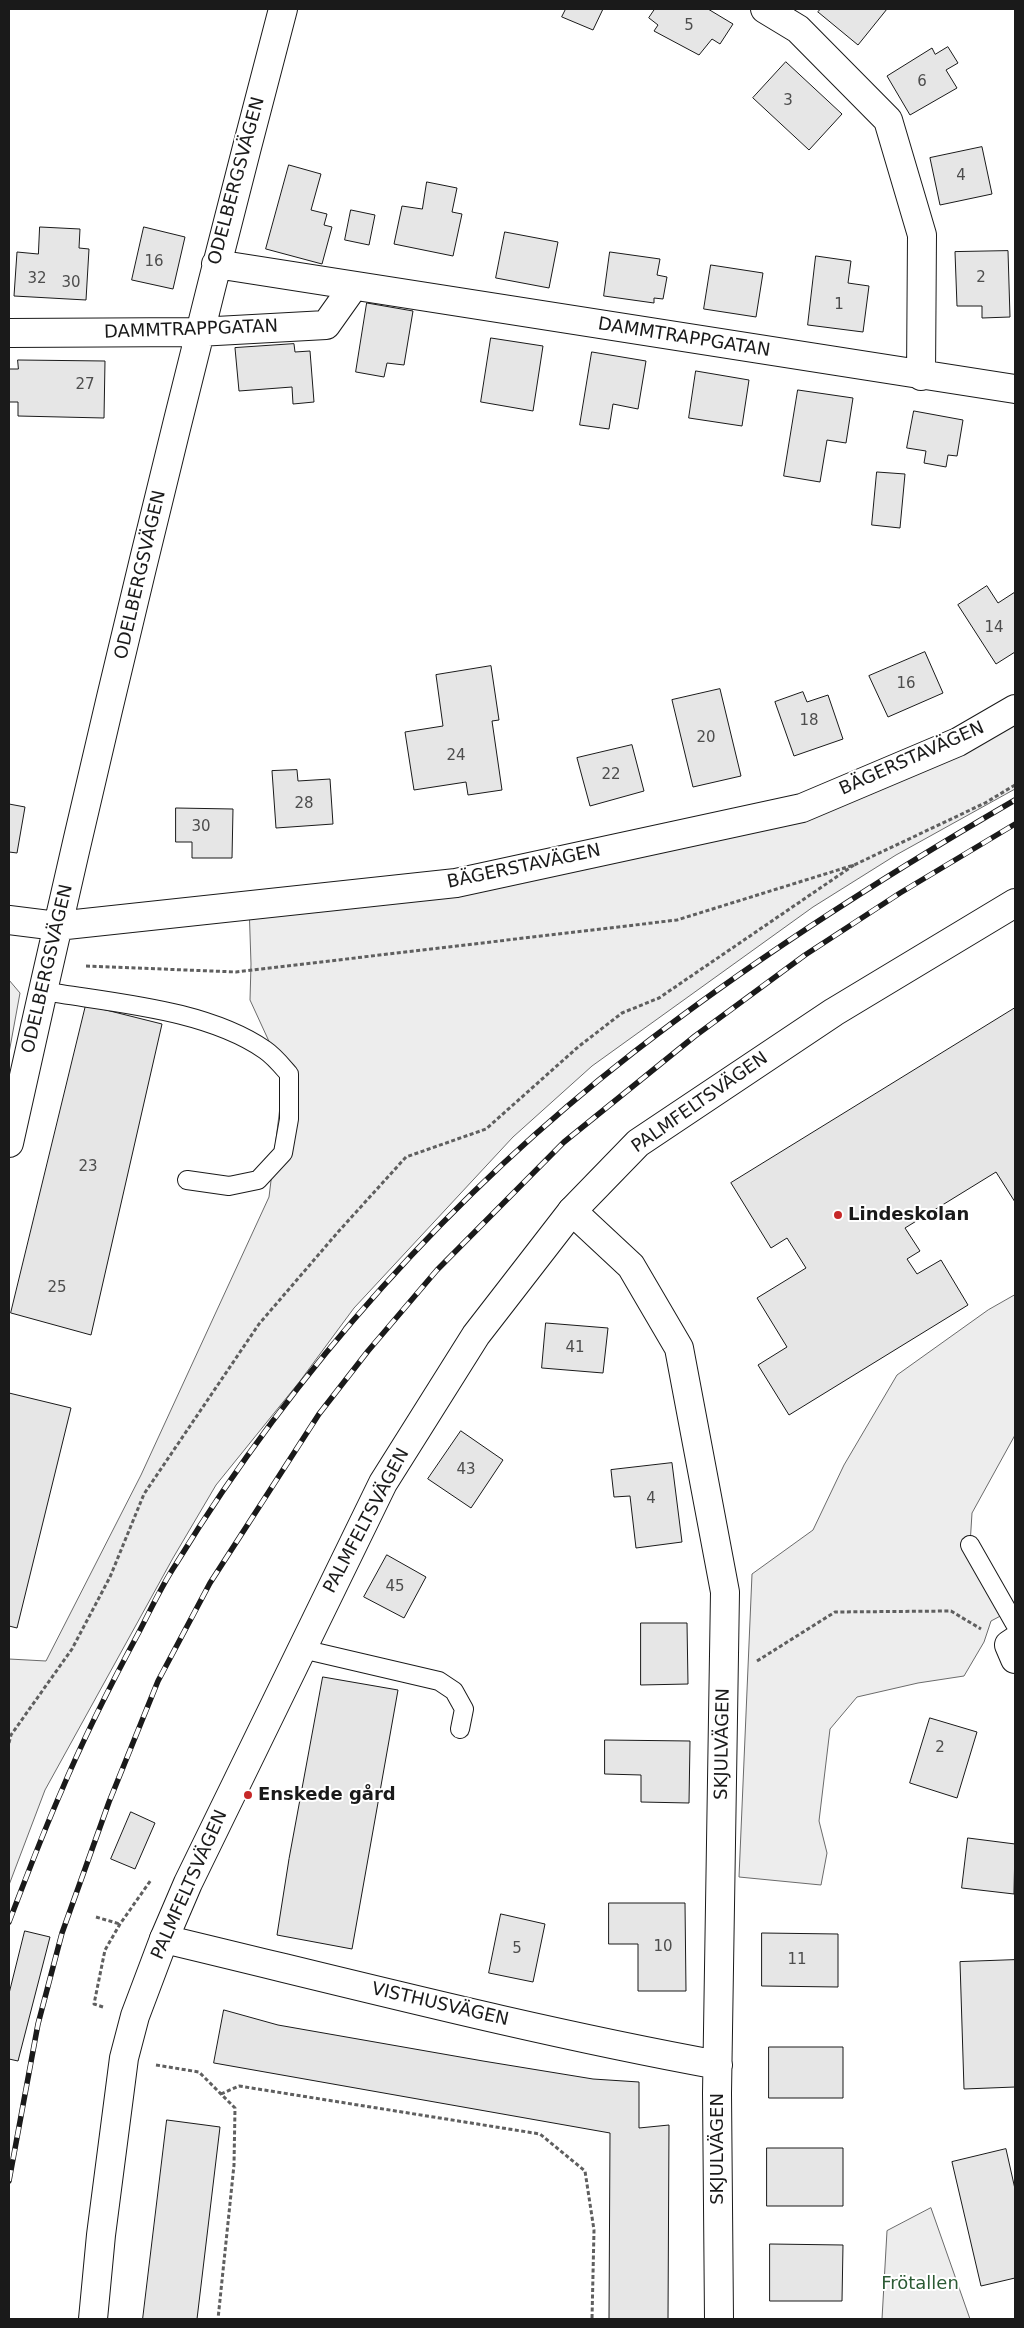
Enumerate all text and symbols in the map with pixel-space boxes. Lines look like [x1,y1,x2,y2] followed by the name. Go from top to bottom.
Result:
[684,17,694,35] house number: 5
[917,73,927,91] house number: 6
[783,92,793,110] house number: 3
[204,95,270,267] street label: ODELBERGSVÄGEN
[956,167,966,185] house number: 4
[144,253,164,271] house number: 16
[976,269,986,287] house number: 2
[27,270,47,288] house number: 32
[61,274,81,292] house number: 30
[834,296,844,314] house number: 1
[596,314,772,362] street label: DAMMTRAPPGATAN
[104,316,278,344] street label: DAMMTRAPPGATAN
[75,376,95,394] house number: 27
[111,488,171,662] street label: ODELBERGSVÄGEN
[984,619,1004,637] house number: 14
[896,675,916,693] house number: 16
[799,712,819,730] house number: 18
[836,717,988,801] street label: BÄGERSTAVÄGEN
[696,729,716,747] house number: 20
[446,747,466,765] house number: 24
[601,766,621,784] house number: 22
[294,795,314,813] house number: 28
[191,818,211,836] house number: 30
[445,840,603,894] street label: BÄGERSTAVÄGEN
[18,882,78,1056] street label: ODELBERGSVÄGEN
[628,1048,772,1158] street label: PALMFELTSVÄGEN
[78,1158,98,1176] house number: 23
[848,1204,969,1226] place label: Lindeskolan
[832,1209,844,1221] marker: Lindeskolan
[47,1279,67,1297] house number: 25
[565,1339,585,1357] house number: 41
[320,1445,414,1597] street label: PALMFELTSVÄGEN
[456,1461,476,1479] house number: 43
[646,1490,656,1508] house number: 4
[385,1578,405,1596] house number: 45
[711,1688,735,1800] street label: SKJULVÄGEN
[935,1739,945,1757] house number: 2
[258,1784,396,1806] place label: Enskede gård
[242,1789,254,1801] marker: Enskede gård
[147,1807,233,1963] street label: PALMFELTSVÄGEN
[653,1938,673,1956] house number: 10
[512,1940,522,1958] house number: 5
[787,1951,807,1969] house number: 11
[369,1979,511,2031] street label: VISTHUSVÄGEN
[707,2093,729,2205] street label: SKJULVÄGEN
[881,2273,959,2295] park label: Frötallen

